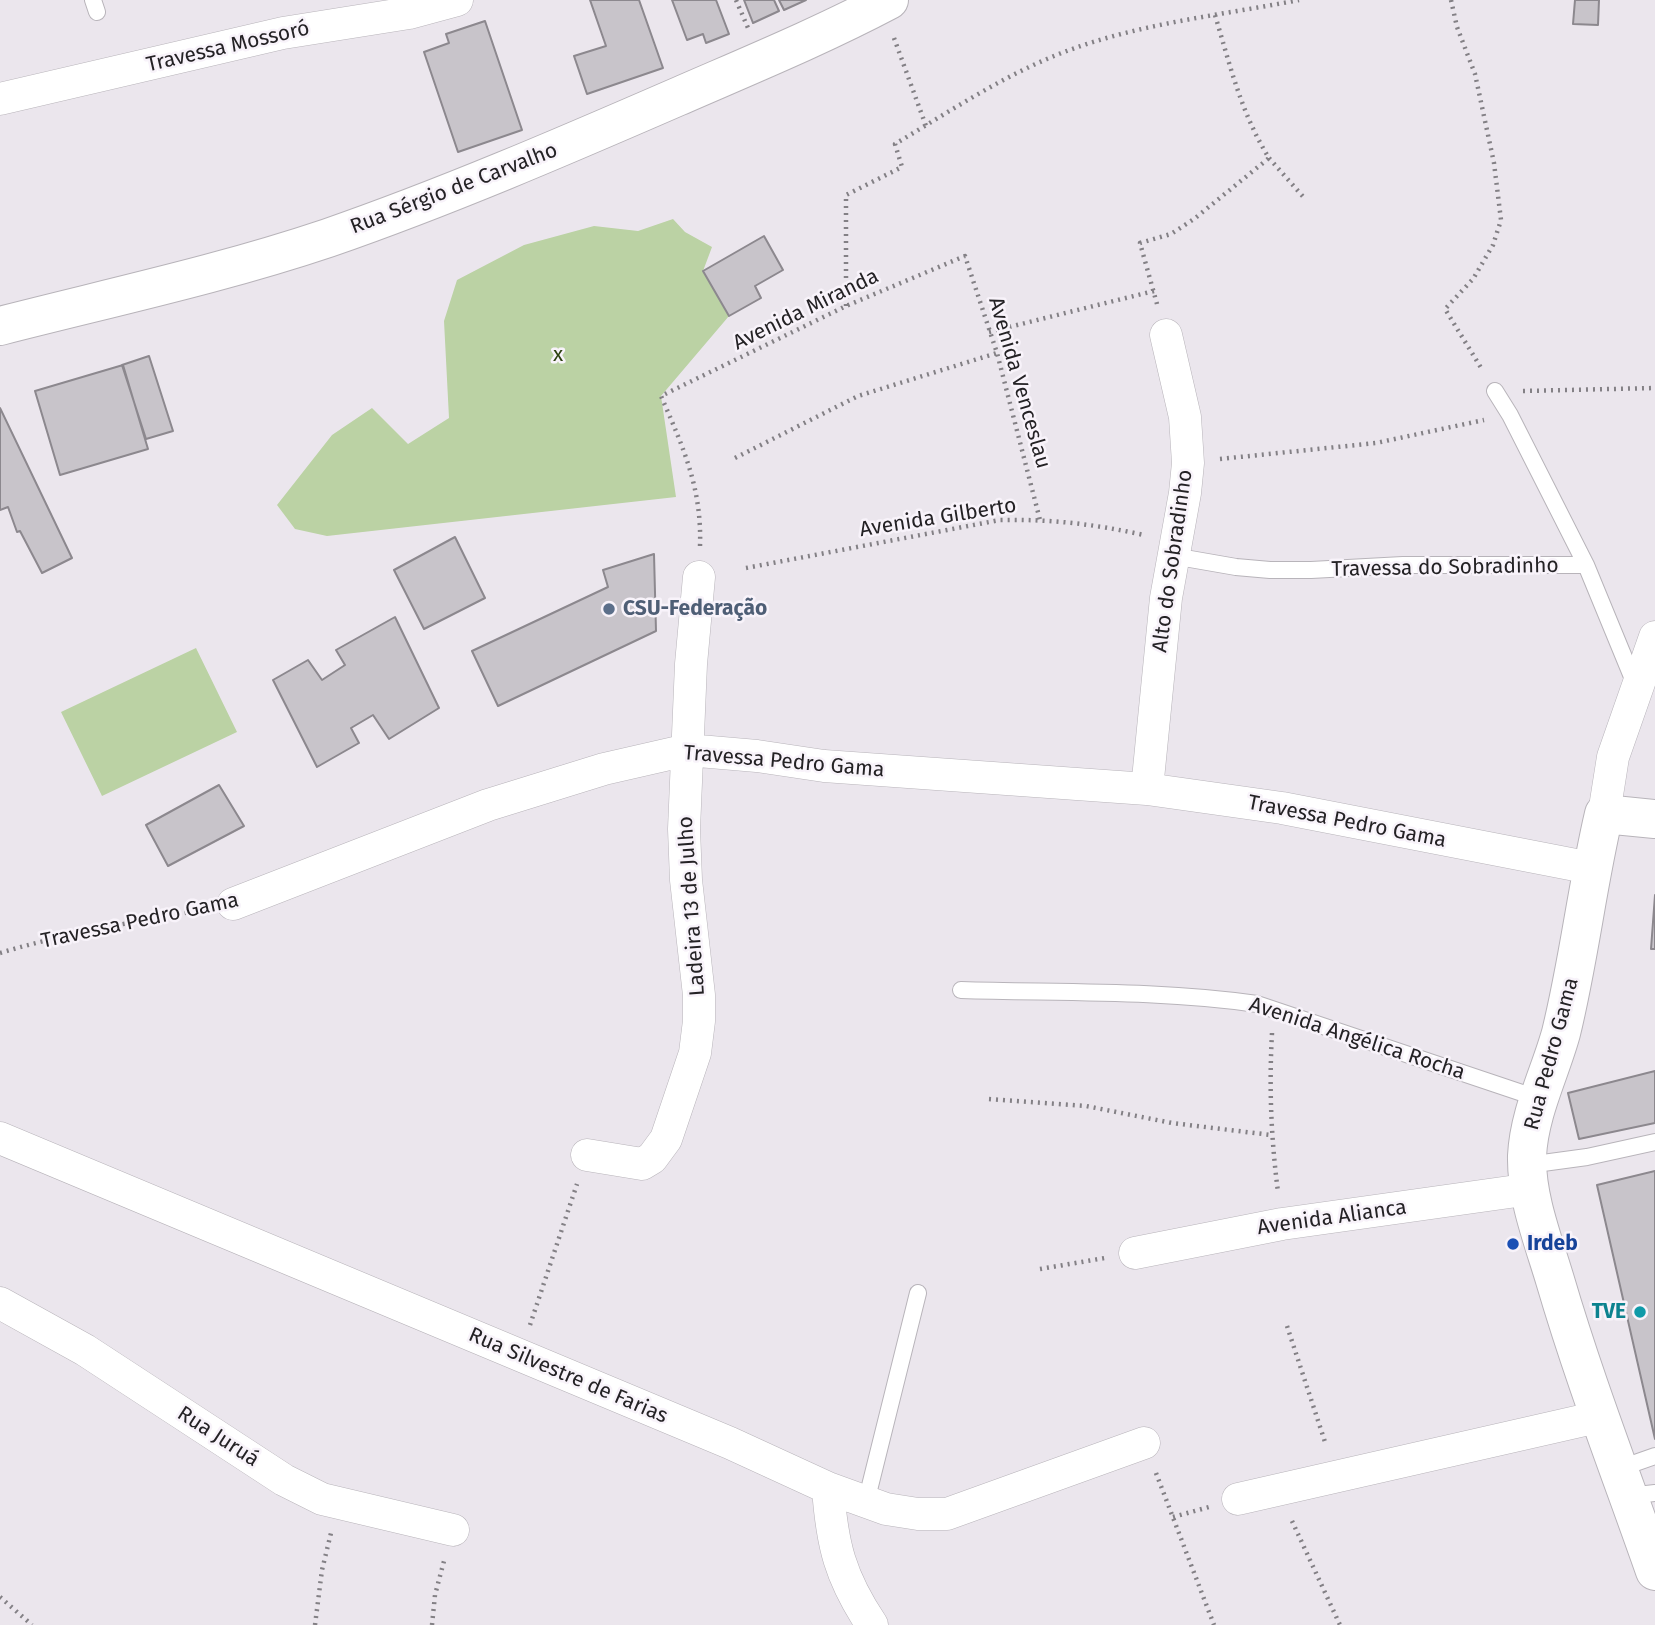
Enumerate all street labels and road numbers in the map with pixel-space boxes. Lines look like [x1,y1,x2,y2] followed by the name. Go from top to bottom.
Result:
[144,16,312,78] street label: Travessa Mossoró
[347,138,561,240] street label: Rua Sérgio de Carvalho
[729,264,883,356] street label: Avenida Miranda
[982,294,1056,472] street label: Avenida Venceslau
[1148,468,1198,654] street label: Alto do Sobradinho
[858,493,1018,543] street label: Avenida Gilberto
[1331,553,1559,583] street label: Travessa do Sobradinho
[683,741,885,783] street label: Travessa Pedro Gama
[1246,790,1448,854] street label: Travessa Pedro Gama
[673,815,711,997] street label: Ladeira 13 de Julho
[39,888,241,954] street label: Travessa Pedro Gama
[1520,975,1584,1133] street label: Rua Pedro Gama
[1246,992,1468,1086] street label: Avenida Angélica Rocha
[1256,1195,1408,1241] street label: Avenida Alianca
[465,1323,671,1429] street label: Rua Silvestre de Farias
[172,1401,264,1473] street label: Rua Juruá

